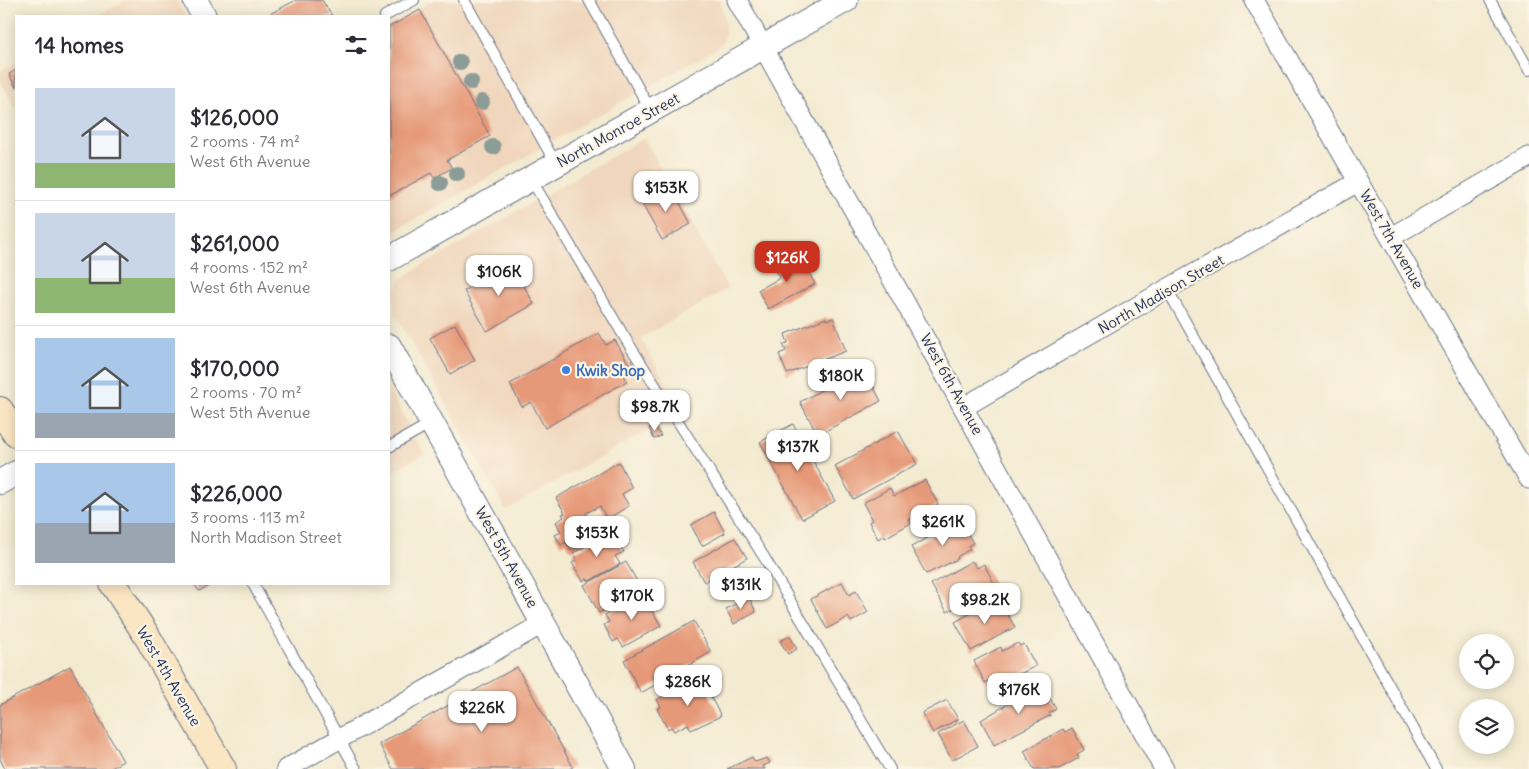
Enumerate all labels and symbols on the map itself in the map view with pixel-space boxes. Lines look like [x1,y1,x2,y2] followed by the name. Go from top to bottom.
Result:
[553,88,683,172] street label: North Monroe Street
[631,170,701,213] pin: $153K
[1356,186,1428,292] street label: West 7th Avenue
[752,240,822,283] pin: $126K
[1095,250,1227,338] street label: North Madison Street
[464,254,534,297] pin: $106K
[916,330,988,438] street label: West 6th Avenue
[806,358,876,401] pin: $180K
[576,361,646,381] place label: Kwik Shop
[560,364,572,376] marker: Kwik Shop
[614,390,696,432] pin: $98.7K
[763,430,833,472] pin: $137K
[471,503,543,611] street label: West 5th Avenue
[908,504,978,547] pin: $261K
[562,516,632,558] pin: $153K
[706,568,776,610] pin: $131K
[597,578,667,621] pin: $170K
[944,582,1026,625] pin: $98.2K
[133,622,205,730] street label: West 4th Avenue
[653,664,723,707] pin: $286K
[984,672,1054,715] pin: $176K
[447,690,517,733] pin: $226K

